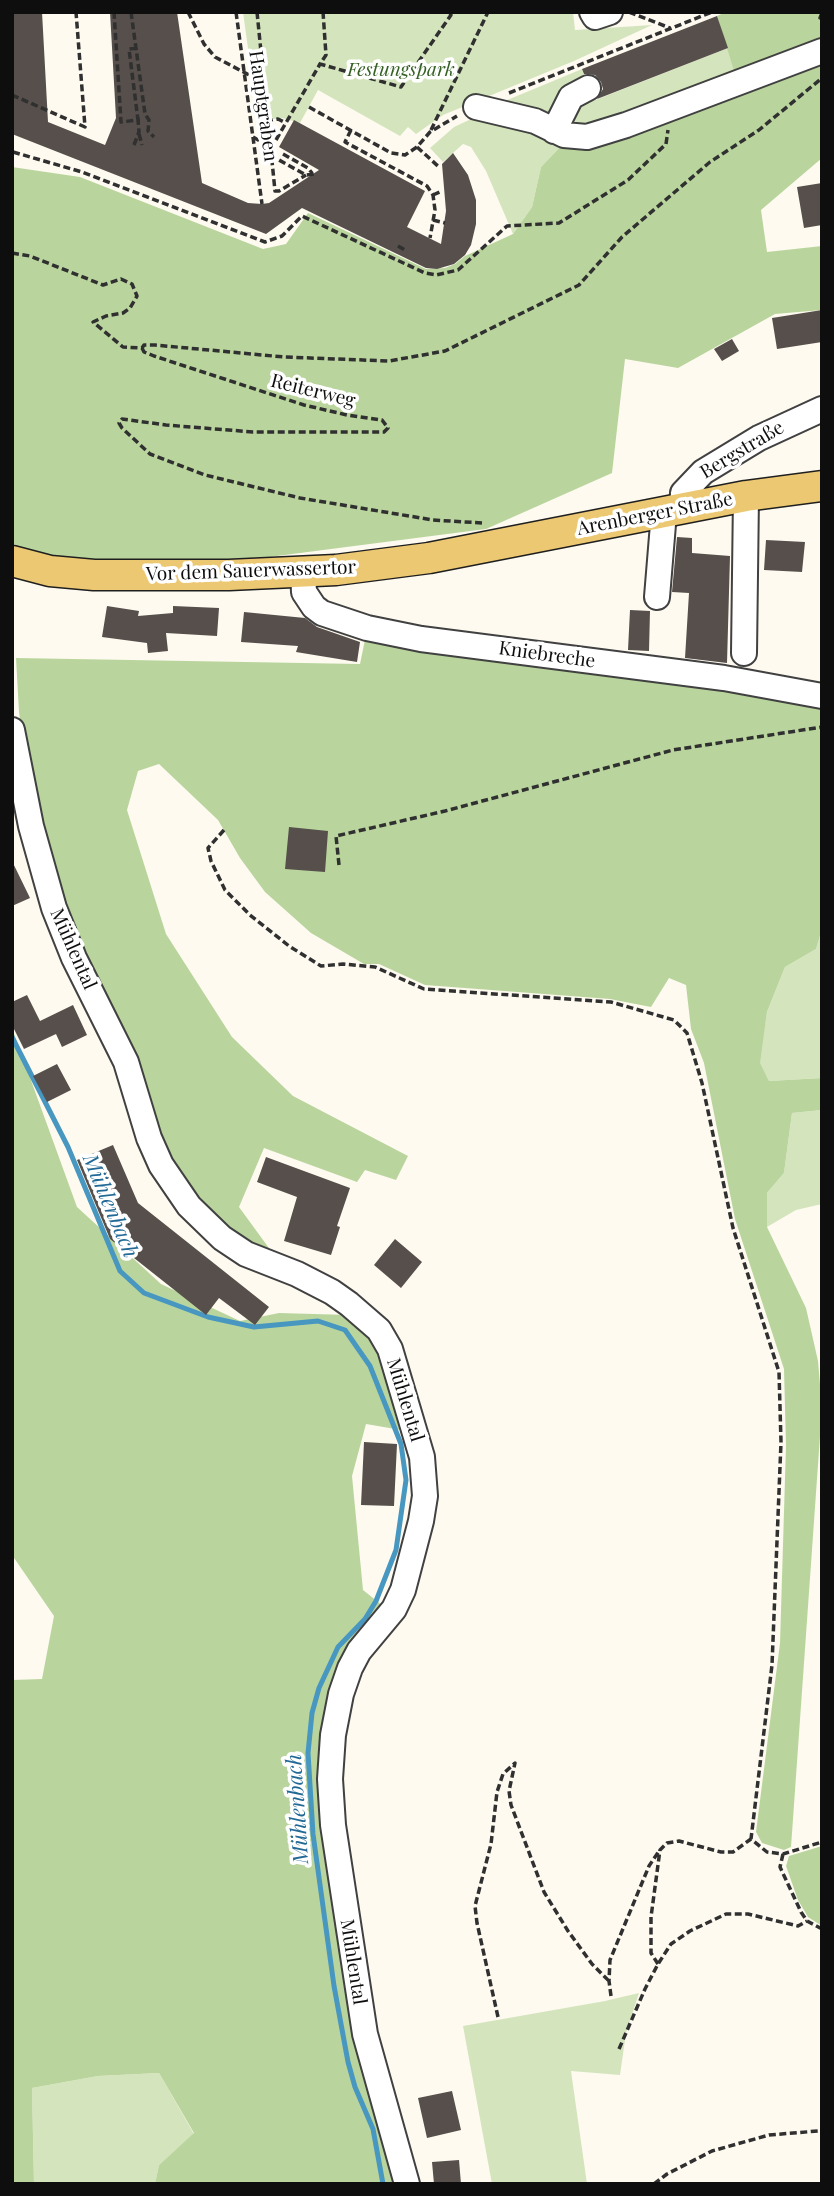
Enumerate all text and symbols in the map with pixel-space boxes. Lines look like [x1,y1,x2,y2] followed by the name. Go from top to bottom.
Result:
[244,49,282,163] street label: Hauptgraben
[347,59,455,81] park label: Festungspark
[268,369,358,413] street label: Reiterweg
[696,416,788,484] street label: Bergstraße
[575,488,735,540] street label: Arenberger Straße
[146,556,356,586] street label: Vor dem Sauerwassertor
[497,637,597,673] street label: Kniebreche
[45,905,101,993] street label: Mühlental
[77,1150,143,1262] water label: Mühlenbach
[381,1355,429,1445] street label: Mühlental
[282,1753,314,1865] water label: Mühlenbach
[335,1918,371,2006] street label: Mühlental

